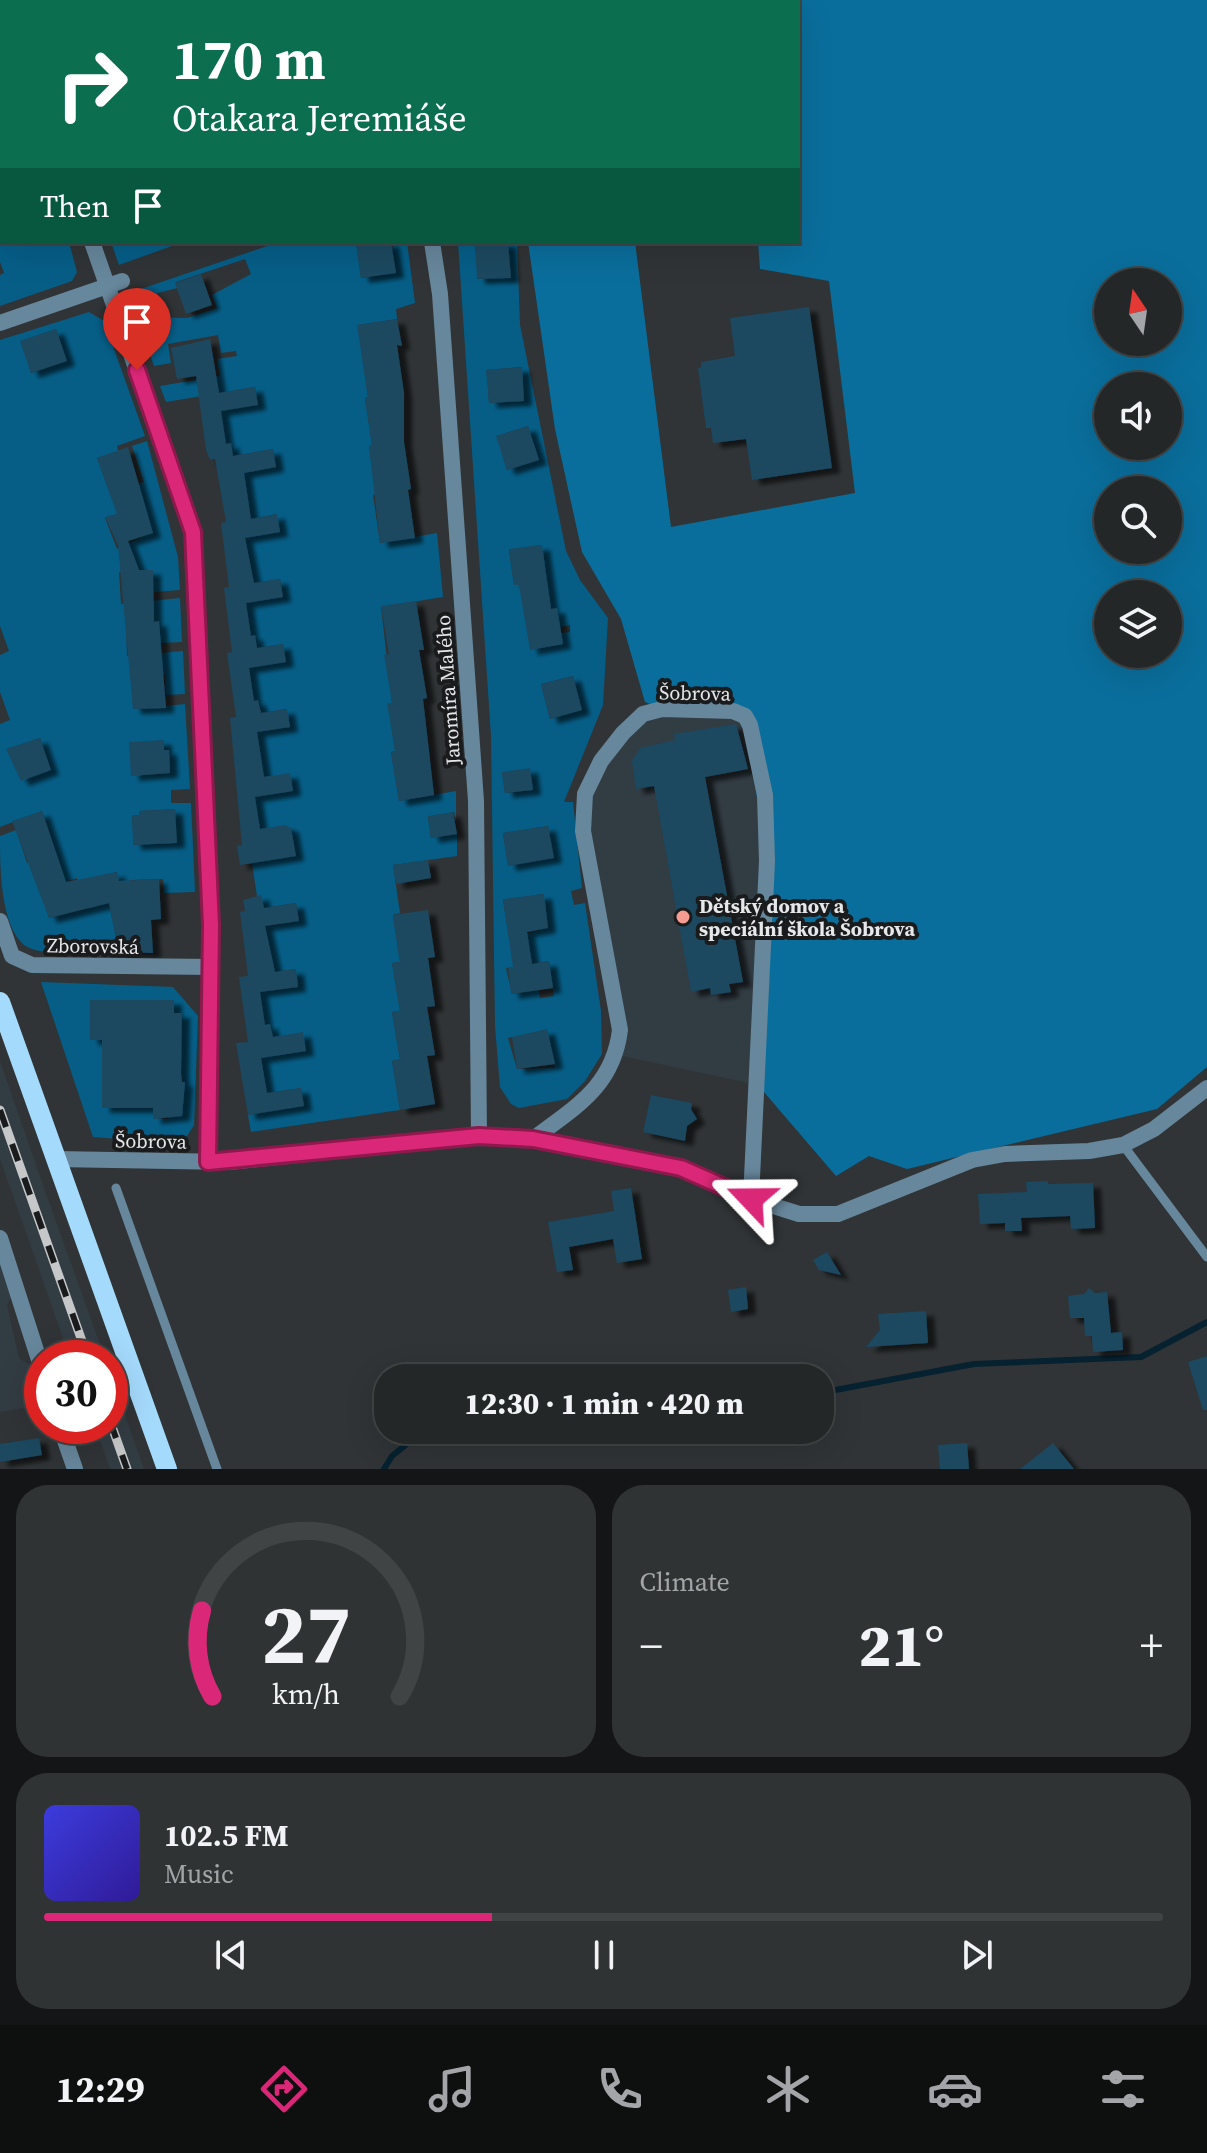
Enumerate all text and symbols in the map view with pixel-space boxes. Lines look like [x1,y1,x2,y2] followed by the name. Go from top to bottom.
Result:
[172,21,326,98] text: 170 m
[40,32,144,136] icon: right
[172,94,467,143] text: Otakara Jeremiáše
[126,184,170,228] icon: arrive
[40,186,110,227] text: Then
[1094,268,1182,356] north arrow
[1094,268,1182,668] map controls
[103,288,171,370] pin
[115,300,159,344] icon: arrive
[1094,372,1182,460] button: sound
[1094,476,1182,564] button: search
[1094,580,1182,668] button: layers
[429,614,467,767] street label: Jaromíra Malého
[659,678,732,708] street label: Šobrova
[699,892,915,943] place label: Dětský domov a speciální škola Šobrova
[674,908,692,926] marker: Dětský domov a speciální škola Šobrova
[47,931,140,961] street label: Zborovská
[115,1126,188,1156] street label: Šobrova
[709,1157,793,1241] position arrow
[24,1340,128,1444] speed limit sign: 30
[464,1383,744,1424] text: 12:30 · 1 min · 420 m
[640,1564,730,1600] text: Climate
[261,1577,351,1691] text: 27
[858,1604,944,1686] text: 21°
[640,1615,663,1676] text: −
[1140,1615,1163,1676] text: +
[272,1674,340,1714] text: km/h
[164,1815,289,1856] text: 102.5 FM
[164,1856,234,1892] text: Music
[209,1933,253,1977] icon: previous
[582,1933,626,1977] icon: pause
[955,1933,999,1977] icon: next
[256,2061,312,2117] icon: directions
[424,2061,480,2117] icon: music
[592,2061,648,2117] icon: phone
[760,2061,816,2117] icon: climate
[927,2061,983,2117] icon: car
[1095,2061,1151,2117] icon: filters
[56,2065,145,2114] text: 12:29

